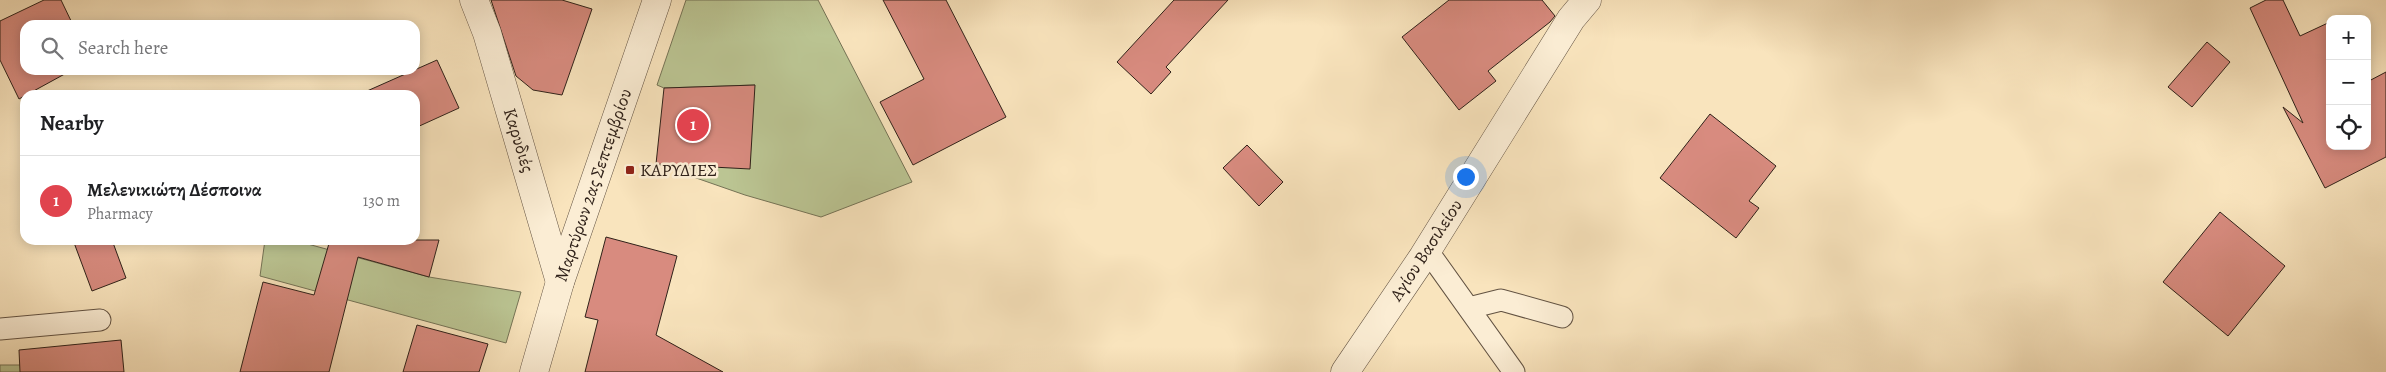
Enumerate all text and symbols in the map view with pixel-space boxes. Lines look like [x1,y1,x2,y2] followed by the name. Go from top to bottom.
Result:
[2326,15,2371,150] map controls
[2326,15,2371,60] button: +
[20,20,420,75] search box
[38,34,66,62] icon: search
[78,35,168,61] text: Search here
[2326,60,2371,105] button: −
[549,85,637,285] street label: Μαρτύρων 2ας Σεπτεμβρίου
[498,105,540,175] street label: Καρυδιές
[2326,105,2371,150] button: locate
[677,106,709,144] pin: 1
[40,109,103,137] text: Nearby
[640,158,717,182] place label: ΚΑΡΥΔΙΕΣ
[624,164,636,176] marker: ΚΑΡΥΔΙΕΣ
[1453,164,1479,190] your location
[87,177,262,203] text: Μελενικιώτη Δέσποινα
[53,190,59,212] text: 1
[363,190,400,212] text: 130 m
[1384,195,1468,306] street label: Αγίου Βασιλείου
[87,203,153,225] text: Pharmacy

